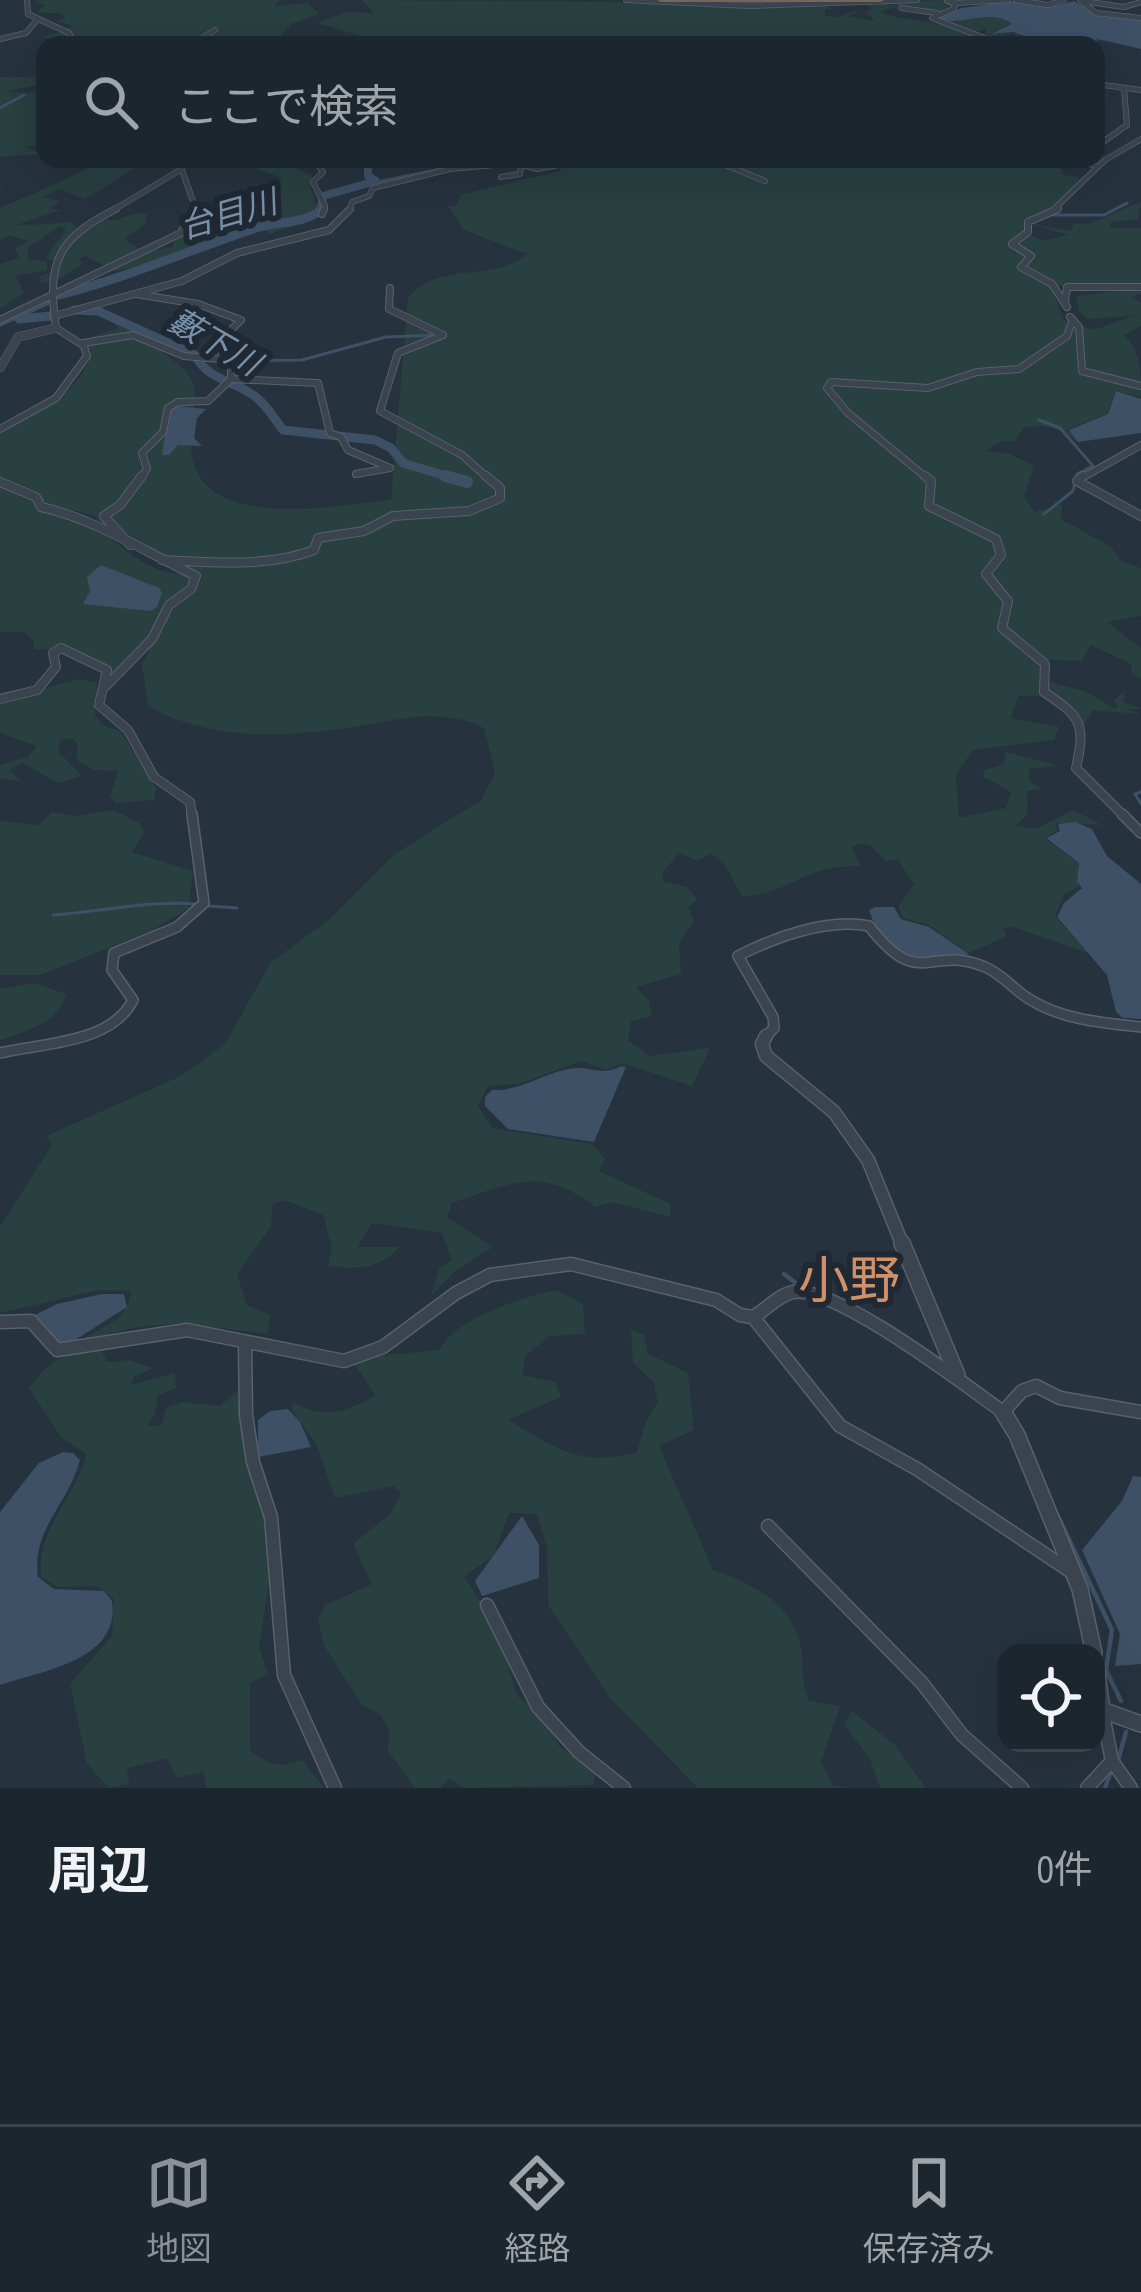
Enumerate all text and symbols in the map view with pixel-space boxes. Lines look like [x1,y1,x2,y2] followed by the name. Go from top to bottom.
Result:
[36,36,1105,168] search box
[78,69,144,135] icon: search
[174,76,399,134] text: ここで検索
[174,178,284,247] water label: 台目川
[161,298,271,386] water label: 藪下川
[798,1246,900,1312] district label: 小野
[997,1644,1105,1752] map controls
[997,1644,1105,1752] button: locate
[48,1836,150,1902] text: 周辺
[1036,1843,1093,1894] text: 0件
[146,2150,212,2270] tab: 地図
[504,2150,570,2270] tab: 経路
[863,2150,995,2270] tab: 保存済み

